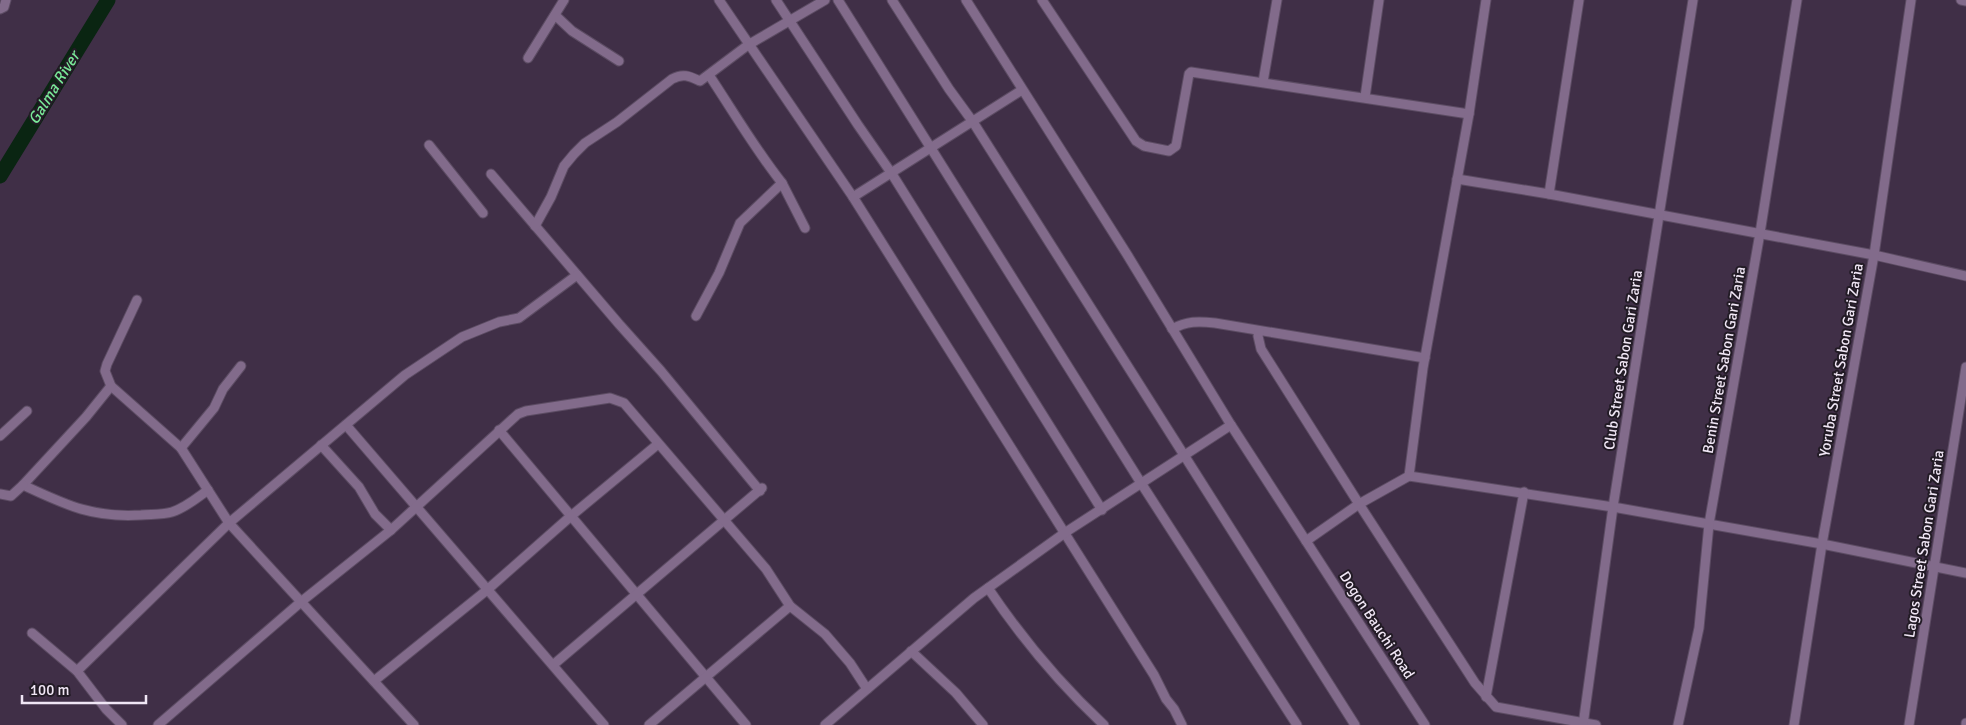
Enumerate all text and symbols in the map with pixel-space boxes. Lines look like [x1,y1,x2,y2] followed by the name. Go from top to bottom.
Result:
[24,46,85,128] water label: Galma River
[1815,262,1867,458] street label: Yoruba Street Sabon Gari Zaria
[1699,265,1749,455] street label: Benin Street Sabon Gari Zaria
[1600,269,1646,451] street label: Club Street Sabon Gari Zaria
[1900,449,1948,639] street label: Lagos Street Sabon Gari Zaria
[1336,568,1418,682] street label: Dogon Bauchi Road
[22,672,146,704] scale bar
[30,681,70,699] text: 100 m

